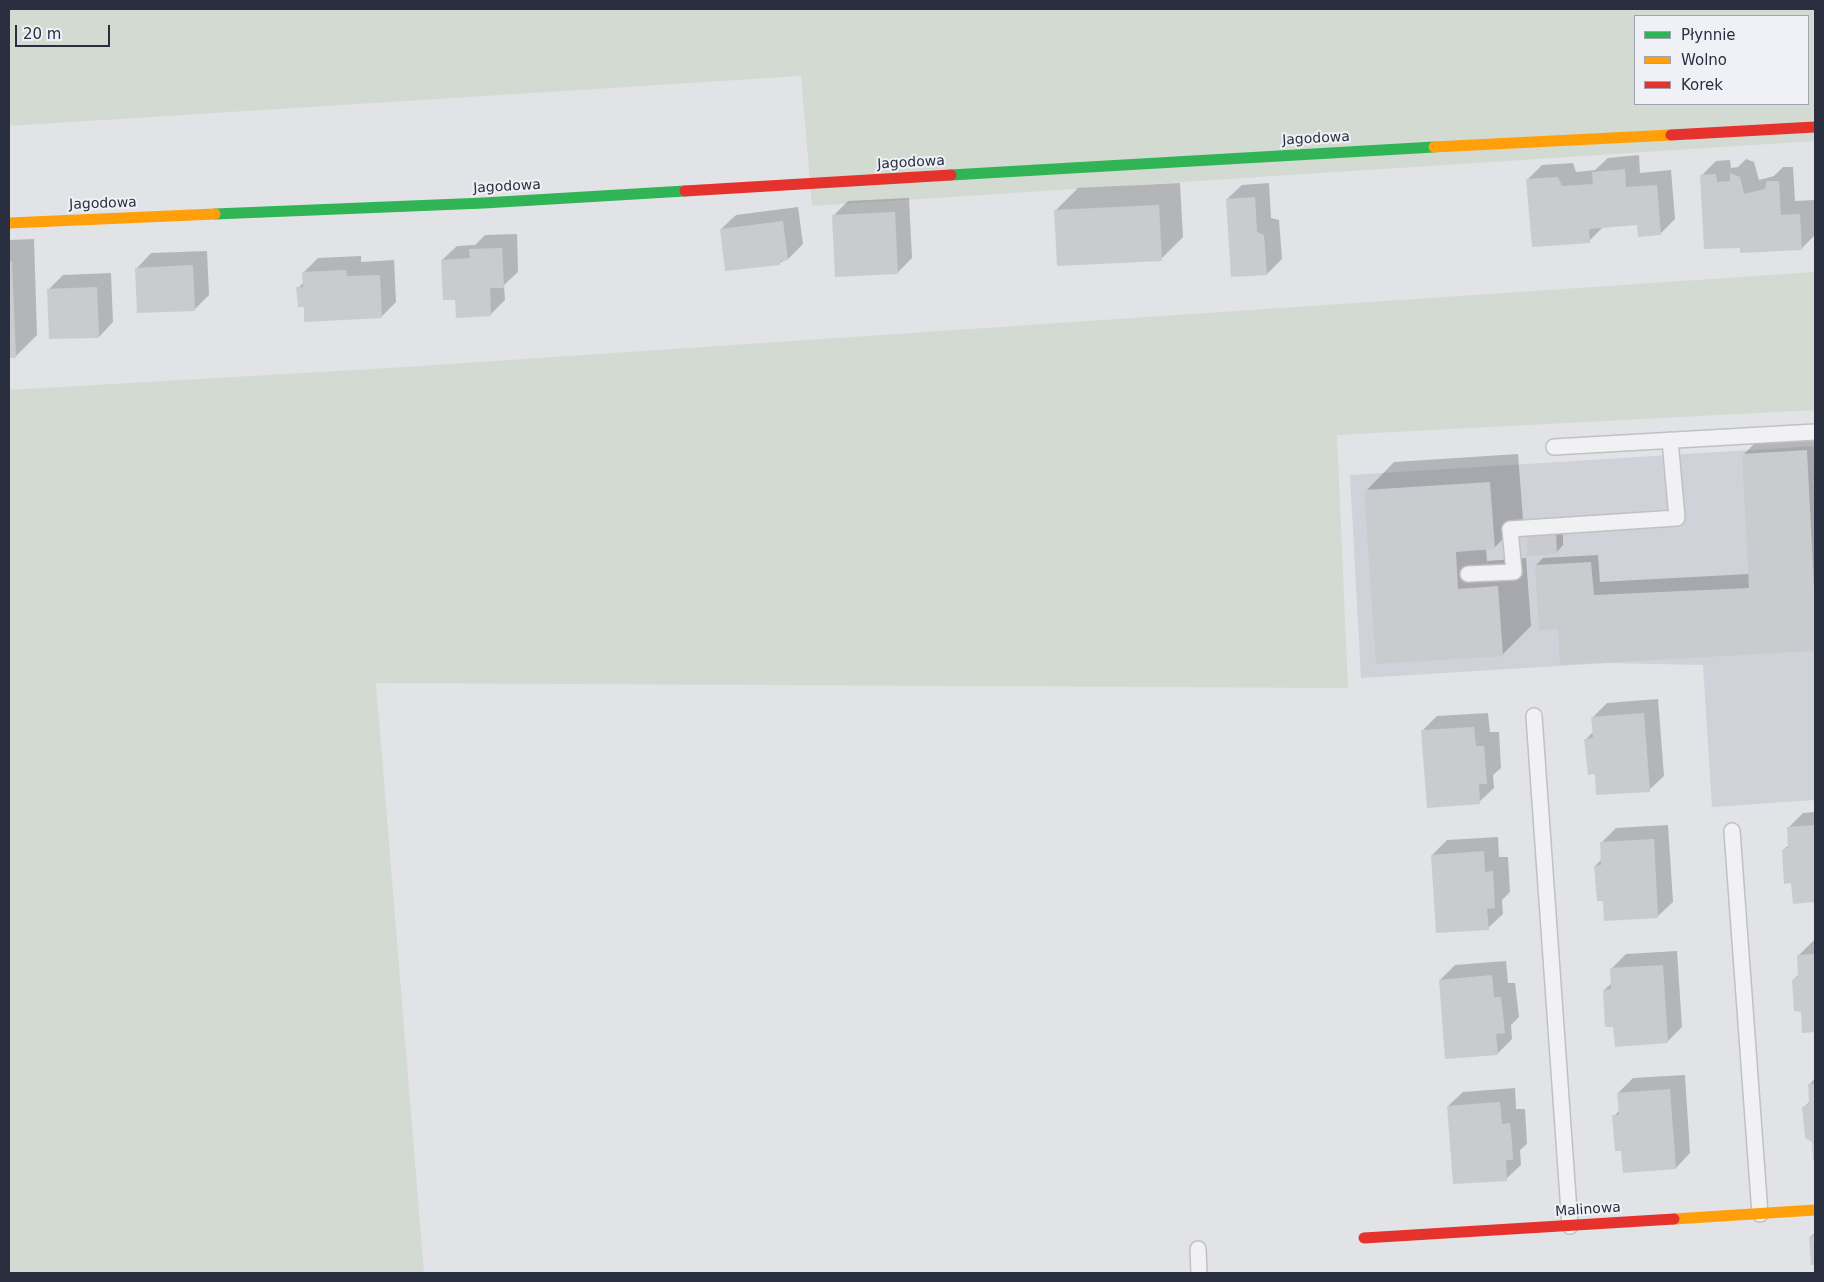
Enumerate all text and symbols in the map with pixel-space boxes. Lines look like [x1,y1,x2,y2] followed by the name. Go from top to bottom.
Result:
[18,15,112,47] scale bar
[1634,15,1809,105] legend
[23,25,61,43] text: 20 m
[1681,26,1736,44] text: Płynnie
[1681,51,1727,69] text: Wolno
[1681,76,1723,94] text: Korek
[1282,129,1350,149] street label: Jagodowa
[877,153,945,173] street label: Jagodowa
[473,177,541,197] street label: Jagodowa
[69,194,137,214] street label: Jagodowa
[1555,1199,1621,1221] street label: Malinowa

